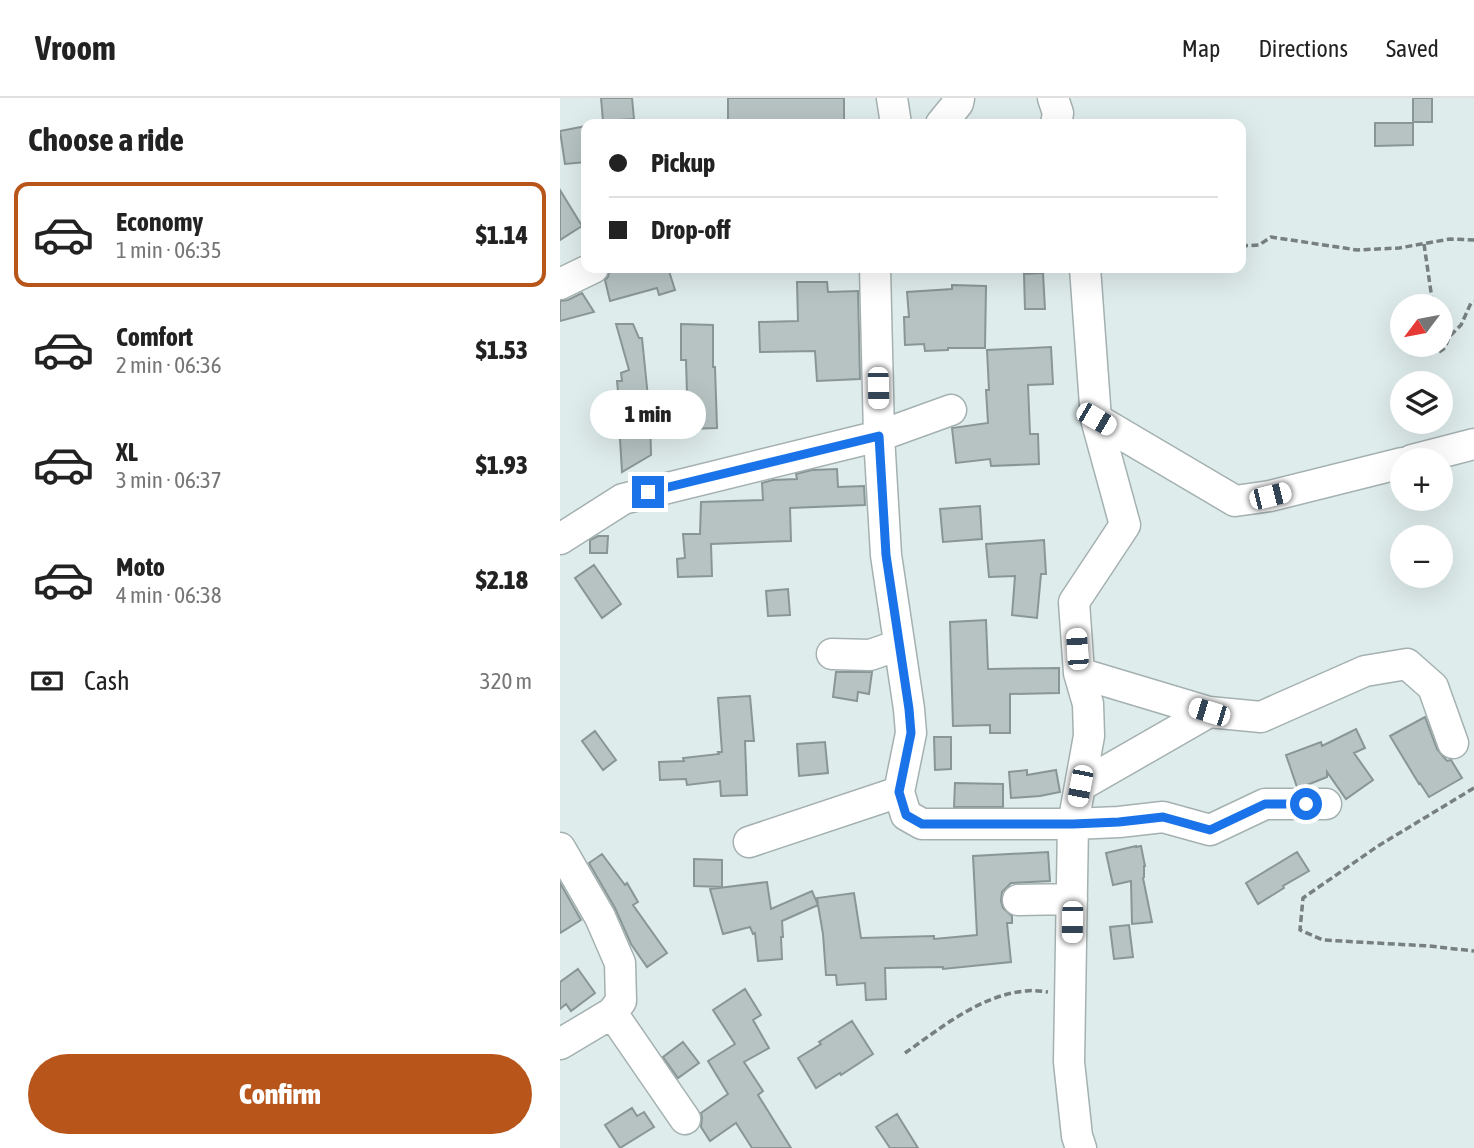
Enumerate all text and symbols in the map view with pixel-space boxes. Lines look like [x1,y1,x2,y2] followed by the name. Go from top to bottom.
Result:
[35,29,116,67] text: Vroom
[1182,35,1220,62] text: Map
[1258,35,1348,62] text: Directions
[1386,35,1439,62] text: Saved
[28,121,184,158] text: Choose a ride
[651,148,715,178] text: Pickup
[32,203,95,266] icon: car
[116,207,203,237] text: Economy
[651,215,731,245] text: Drop-off
[476,220,528,250] text: $1.14
[116,237,222,263] text: 1 min · 06:35
[1390,294,1452,357] north arrow
[1390,294,1453,588] map controls
[32,318,95,381] icon: car
[116,322,193,352] text: Comfort
[476,335,528,365] text: $1.53
[116,352,222,378] text: 2 min · 06:36
[868,367,889,409] car
[1390,371,1453,434] button: layers
[590,390,706,440] callout: 1 min
[1073,399,1120,439] car
[625,401,671,427] text: 1 min
[32,433,95,496] icon: car
[116,437,138,467] text: XL
[1390,448,1453,511] button: +
[476,450,528,480] text: $1.93
[116,467,222,493] text: 3 min · 06:37
[632,476,664,508] route end
[1248,481,1293,511] car
[1390,525,1453,588] button: −
[32,548,95,611] icon: car
[116,552,165,582] text: Moto
[476,565,528,595] text: $2.18
[116,582,222,608] text: 4 min · 06:38
[1066,627,1089,671] car
[28,662,66,700] icon: cash
[84,666,130,696] text: Cash
[480,668,532,694] text: 320 m
[1186,696,1233,728] car
[1066,763,1095,809] car
[1290,788,1322,820] route start
[1062,901,1083,943] car
[28,1054,532,1134] button: Confirm

